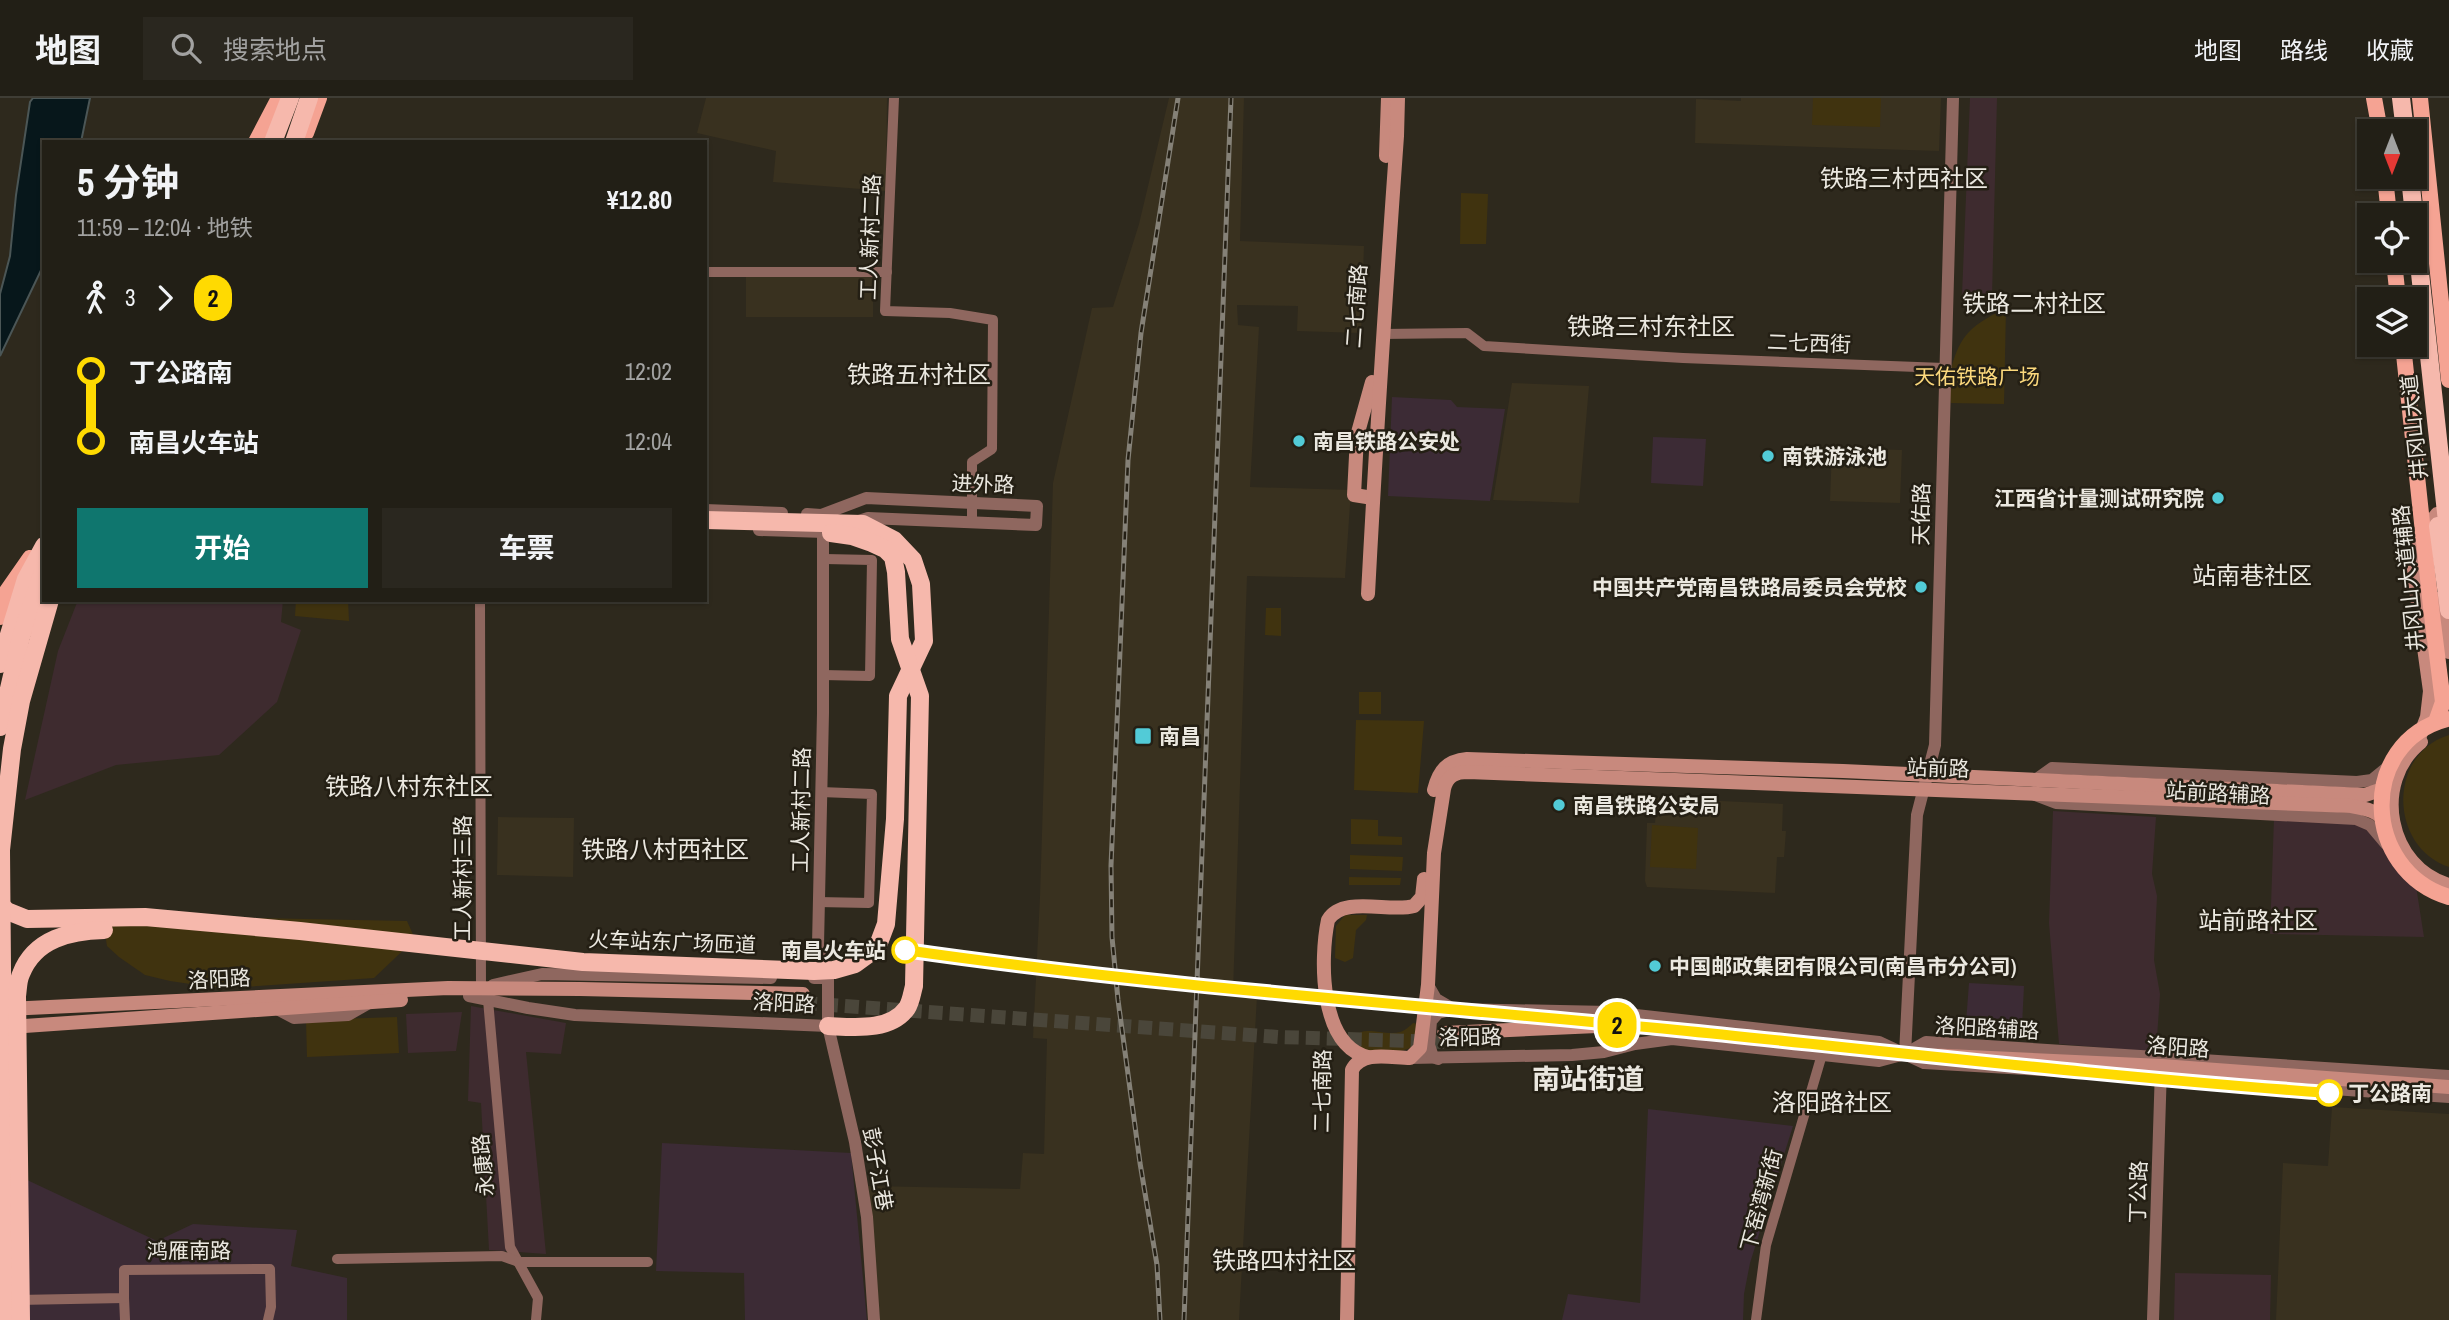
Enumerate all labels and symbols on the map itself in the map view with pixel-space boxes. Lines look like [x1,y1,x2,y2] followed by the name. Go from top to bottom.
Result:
[2357,119,2427,189] north arrow
[1820,162,1988,194] district label: 铁路三村西社区
[853,174,887,300] street label: 工人新村二路
[1339,263,1373,349] street label: 二七南路
[1962,287,2106,319] district label: 铁路二村社区
[1567,310,1735,342] district label: 铁路三村东社区
[1767,327,1851,359] street label: 二七西街
[847,358,991,390] district label: 铁路五村社区
[1914,362,2040,391] park label: 天佑铁路广场
[2394,373,2434,481] street label: 井冈山大道
[1313,427,1460,456] place label: 南昌铁路公安处
[1291,433,1307,449] marker: 南昌铁路公安处
[1782,442,1887,471] place label: 南铁游泳池
[1760,448,1776,464] marker: 南铁游泳池
[951,468,1015,500] street label: 进外路
[1906,482,1936,546] street label: 天佑路
[1994,484,2204,513] place label: 江西省计量测试研究院
[2210,490,2226,506] marker: 江西省计量测试研究院
[2386,503,2430,653] street label: 井冈山大道辅路
[2192,559,2312,591] district label: 站南巷社区
[1592,573,1907,602] place label: 中国共产党南昌铁路局委员会党校
[1913,579,1929,595] marker: 中国共产党南昌铁路局委员会党校
[1159,722,1201,751] place label: 南昌
[1133,726,1153,746] marker: 南昌
[785,747,817,873] street label: 工人新村二路
[1906,752,1970,784] street label: 站前路
[325,770,493,802] district label: 铁路八村东社区
[2165,776,2271,810] street label: 站前路辅路
[1573,791,1720,820] place label: 南昌铁路公安局
[1551,797,1567,813] marker: 南昌铁路公安局
[448,815,477,941] street label: 工人新村三路
[581,833,749,865] district label: 铁路八村西社区
[2198,904,2318,936] district label: 站前路社区
[588,925,756,959] street label: 火车站东广场匝道
[781,936,886,965] place label: 南昌火车站
[892,937,918,963] marker: 南昌火车站
[1669,952,2017,981] place label: 中国邮政集团有限公司(南昌市分公司)
[1647,958,1663,974] marker: 中国邮政集团有限公司(南昌市分公司)
[187,963,251,995] street label: 洛阳路
[752,987,816,1019] street label: 洛阳路
[1594,1002,1640,1048] line badge: 2
[1934,1011,2040,1045] street label: 洛阳路辅路
[1438,1022,1502,1052] street label: 洛阳路
[2146,1030,2210,1064] street label: 洛阳路
[1307,1049,1337,1133] street label: 二七南路
[1532,1060,1644,1098] district label: 南站街道
[2348,1079,2432,1108] place label: 丁公路南
[2316,1080,2342,1106] marker: 丁公路南
[1772,1086,1892,1118] district label: 洛阳路社区
[856,1125,900,1213] street label: 彭子江巷
[466,1132,500,1198] street label: 永康路
[1733,1146,1789,1254] street label: 下窑湾新街
[2122,1160,2154,1224] street label: 丁公路
[147,1236,231,1265] street label: 鸿雁南路
[1212,1244,1356,1276] district label: 铁路四村社区

